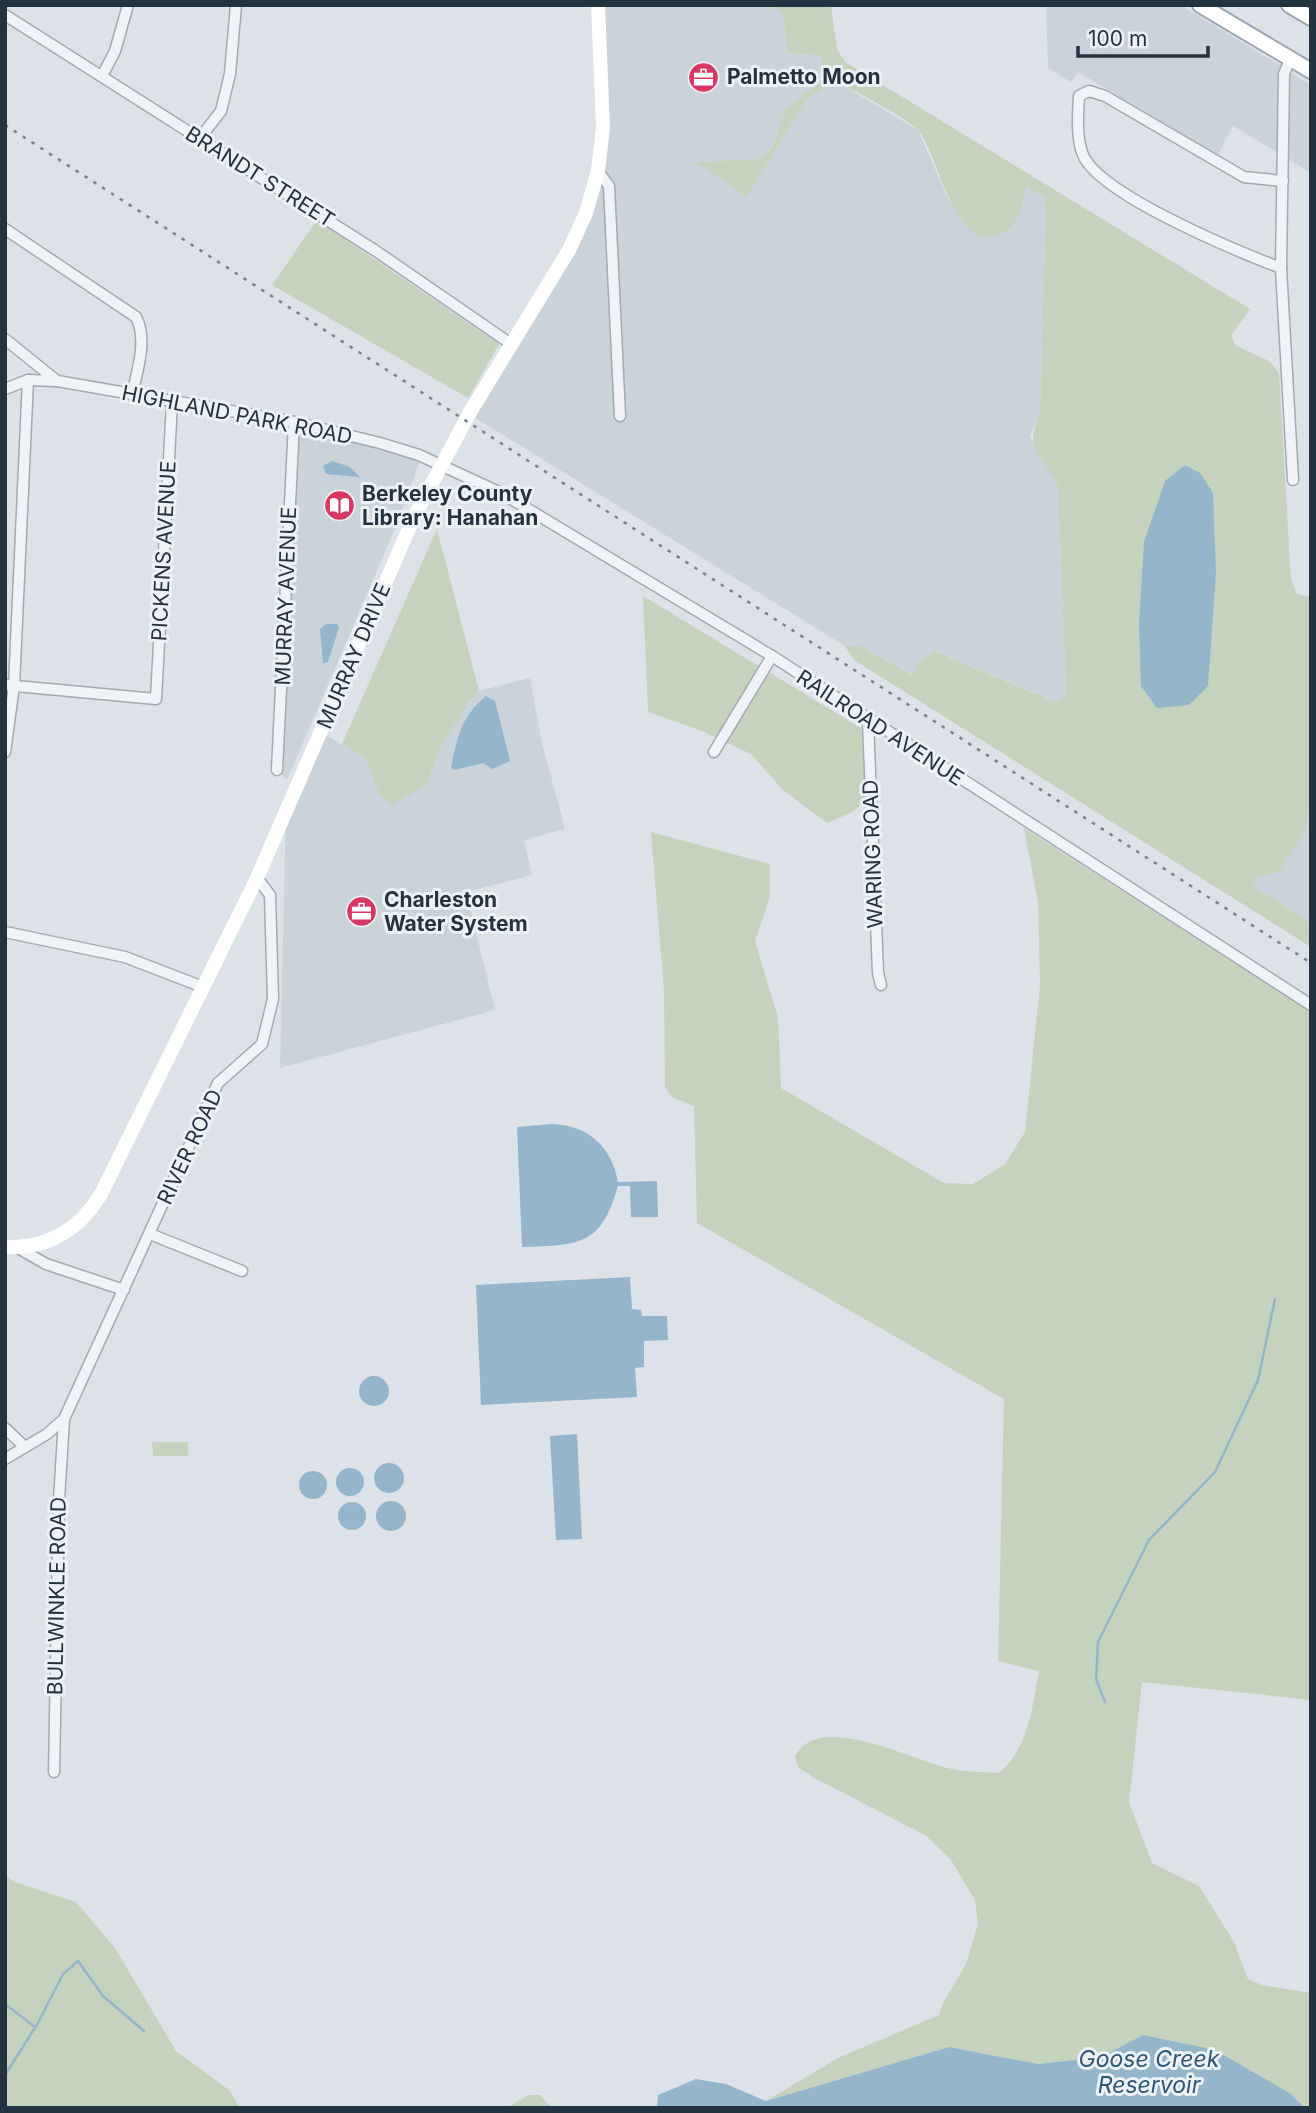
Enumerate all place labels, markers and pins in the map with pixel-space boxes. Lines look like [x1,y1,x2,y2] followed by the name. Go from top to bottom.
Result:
[687,60,721,94] office icon: Palmetto Moon
[727,64,881,89] place label: Palmetto Moon
[362,481,538,530] place label: Berkeley County Library: Hanahan
[322,489,356,523] library icon: Berkeley County Library: Hanahan
[384,887,528,936] place label: Charleston Water System
[344,895,378,929] office icon: Charleston Water System

